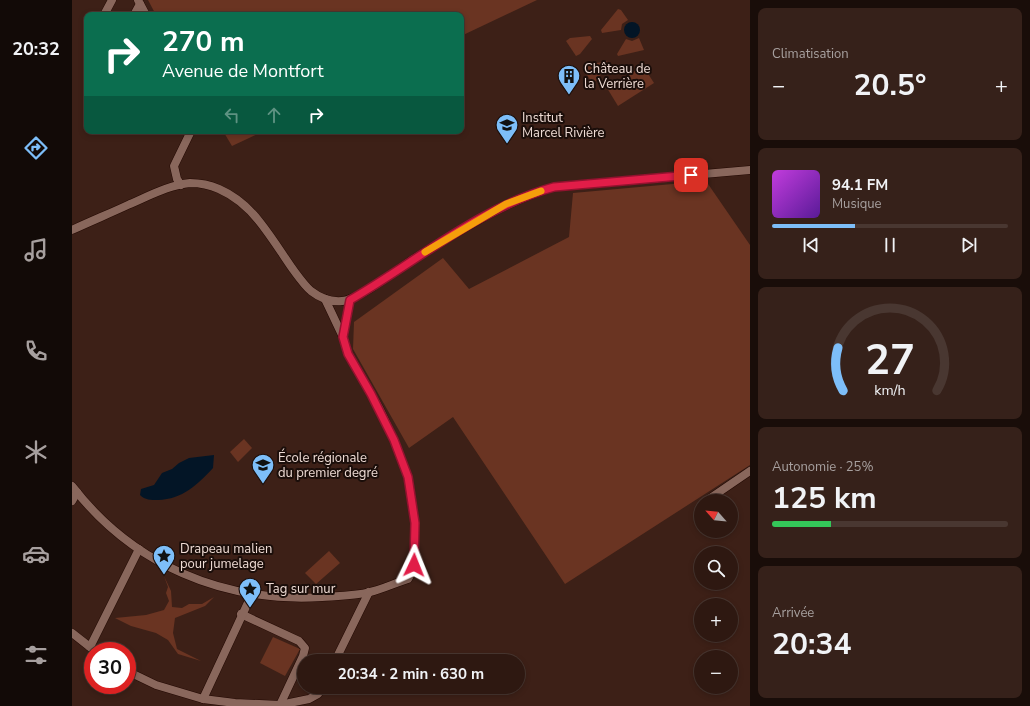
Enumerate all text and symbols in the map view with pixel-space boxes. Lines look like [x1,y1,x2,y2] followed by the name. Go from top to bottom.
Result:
[162,23,245,61] text: 270 m
[96,28,148,80] icon: right
[12,37,60,61] text: 20:32
[772,45,849,63] text: Climatisation
[162,59,324,83] text: Avenue de Montfort
[584,60,651,93] place label: Château de la Verrière
[556,63,582,96] building icon: Château de la Verrière
[854,65,926,106] text: 20.5°
[772,71,785,101] text: −
[995,71,1008,101] text: +
[221,104,243,126] icon: left
[263,104,285,126] icon: ahead
[305,104,327,126] icon: right
[522,109,604,142] place label: Institut Marcel Rivière
[494,112,520,145] school or university icon: Institut Marcel Rivière
[22,134,50,162] icon: directions
[674,158,708,192] pin
[680,164,702,186] icon: arrive
[832,175,888,195] text: 94.1 FM
[832,195,881,213] text: Musique
[800,234,822,256] icon: previous
[879,234,901,256] icon: pause
[958,234,980,256] icon: next
[22,236,50,264] icon: music
[865,332,915,389] text: 27
[22,337,50,365] icon: phone
[874,381,906,400] text: km/h
[22,438,50,466] icon: climate
[278,448,378,482] place label: École régionale du premier degré
[250,452,276,485] school or university icon: École régionale du premier degré
[772,458,874,476] text: Autonomie · 25%
[772,478,877,519] text: 125 km
[694,494,738,538] north arrow
[694,494,738,694] map controls
[22,540,50,568] icon: car
[180,540,272,573] place label: Drapeau malien pour jumelage
[151,543,177,576] place icon: Drapeau malien pour jumelage
[393,544,435,586] position arrow
[694,546,738,590] button: search
[237,576,263,609] place icon: Tag sur mur
[266,580,336,598] place label: Tag sur mur
[694,598,738,642] button: +
[772,604,814,622] text: Arrivée
[772,624,851,665] text: 20:34
[22,641,50,669] icon: filters
[84,642,136,694] speed limit sign: 30
[694,650,738,694] button: −
[338,664,484,684] text: 20:34 · 2 min · 630 m

